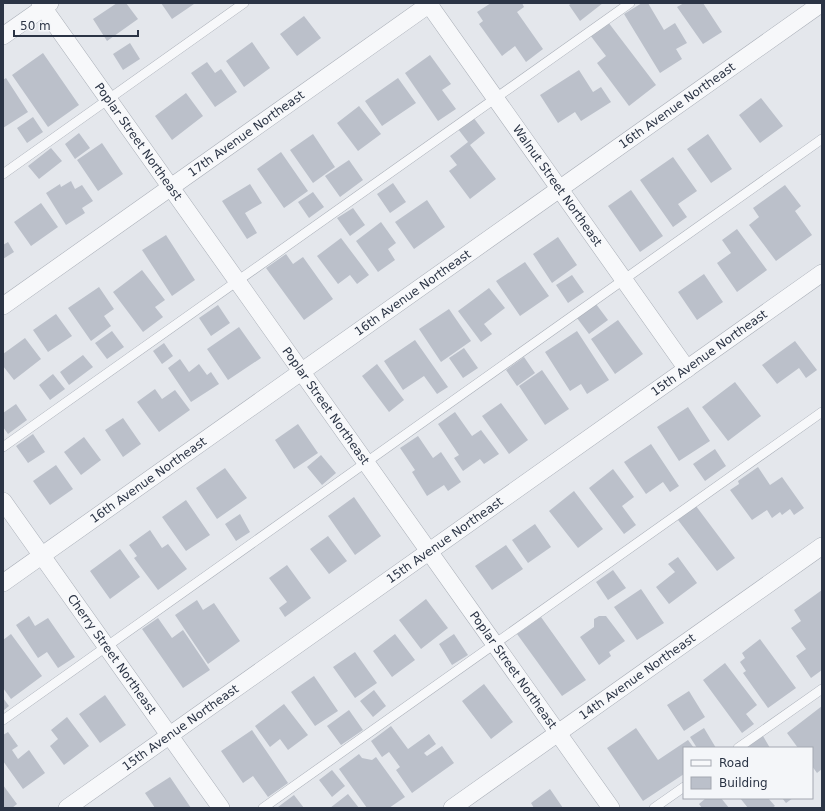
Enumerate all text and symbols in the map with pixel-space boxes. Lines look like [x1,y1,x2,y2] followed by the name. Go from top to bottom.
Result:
[14,12,138,38] scale bar
[20,19,51,33] text: 50 m
[616,60,738,152] street label: 16th Avenue Northeast
[92,80,185,203] street label: Poplar Street Northeast
[185,88,307,180] street label: 17th Avenue Northeast
[510,123,605,249] street label: Walnut Street Northeast
[352,247,474,339] street label: 16th Avenue Northeast
[648,307,770,399] street label: 15th Avenue Northeast
[279,344,372,468] street label: Poplar Street Northeast
[87,434,209,526] street label: 16th Avenue Northeast
[384,494,506,586] street label: 15th Avenue Northeast
[65,592,159,717] street label: Cherry Street Northeast
[467,609,560,732] street label: Poplar Street Northeast
[576,631,698,723] street label: 14th Avenue Northeast
[120,682,241,774] street label: 15th Avenue Northeast
[683,747,813,799] legend
[719,756,749,770] text: Road
[719,776,768,790] text: Building

